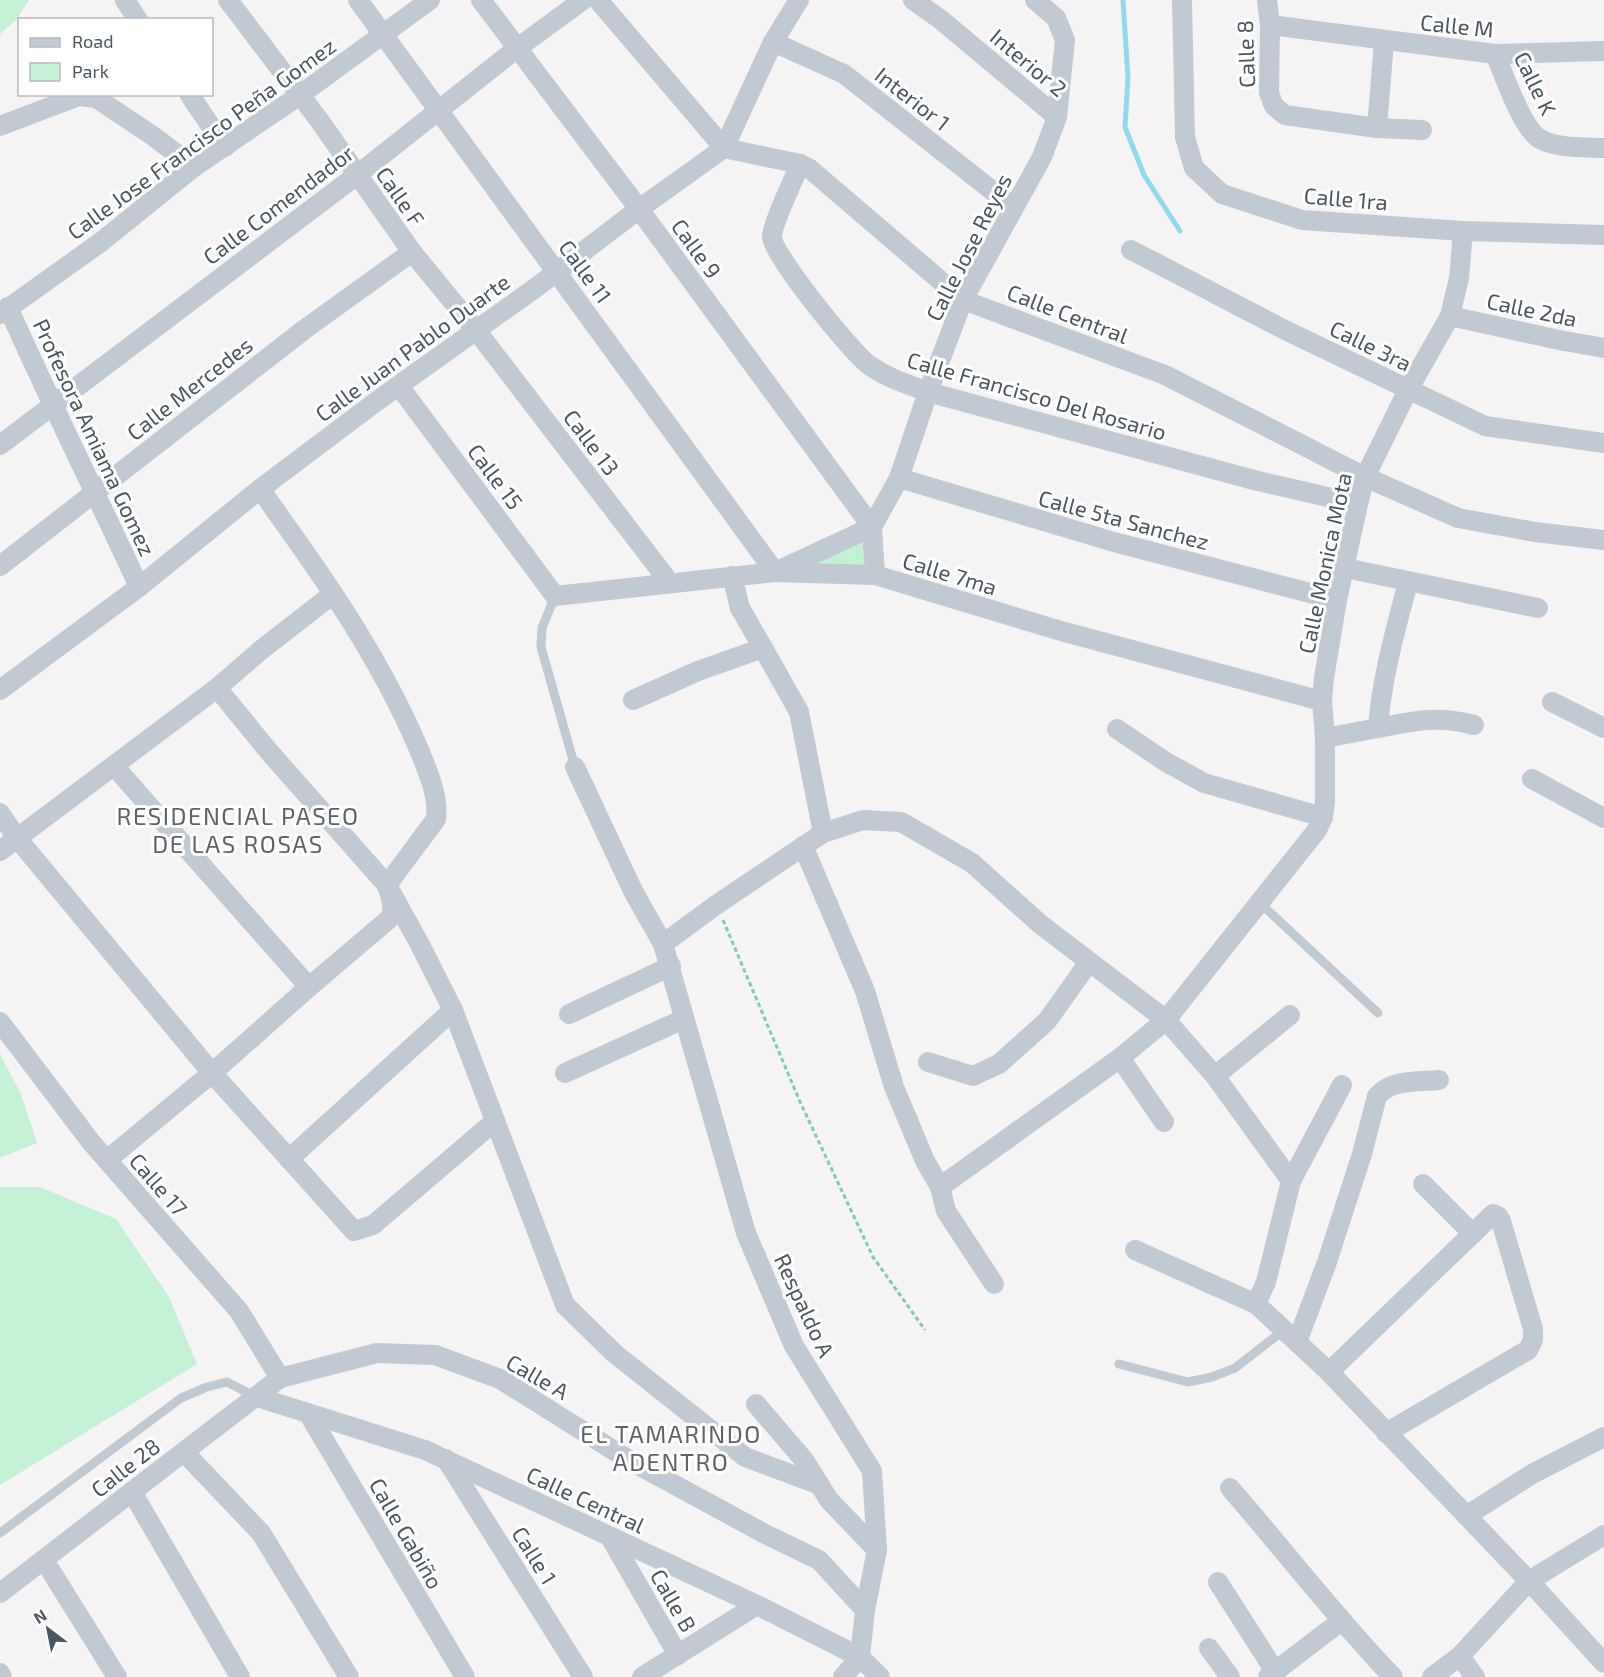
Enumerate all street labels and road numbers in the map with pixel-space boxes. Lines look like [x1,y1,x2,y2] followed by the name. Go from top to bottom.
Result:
[1419,8,1495,42] street label: Calle M
[1231,20,1259,88] street label: Calle 8
[986,23,1072,101] street label: Interior 2
[62,32,340,244] street label: Calle Jose Francisco Peña Gomez
[1510,47,1562,119] street label: Calle K
[871,61,955,135] street label: Interior 1
[198,139,359,269] street label: Calle Comendador
[371,161,431,231] street label: Calle F
[920,169,1016,325] street label: Calle Jose Reyes
[1303,181,1389,215] street label: Calle 1ra
[667,213,727,283] street label: Calle 9
[554,234,618,308] street label: Calle 11
[310,268,514,426] street label: Calle Juan Pablo Duarte
[1004,278,1133,348] street label: Calle Central
[1485,287,1579,331] street label: Calle 2da
[29,314,161,560] street label: Profesora Amiama Gomez
[1326,314,1416,376] street label: Calle 3ra
[121,331,257,445] street label: Calle Mercedes
[904,346,1170,444] street label: Calle Francisco Del Rosario
[559,404,625,480] street label: Calle 13
[463,438,529,514] street label: Calle 15
[1292,470,1356,656] street label: Calle Monica Mota
[1036,484,1212,554] street label: Calle 5ta Sanchez
[900,546,1000,600] street label: Calle 7ma
[125,1147,193,1221] street label: Calle 17
[770,1249,840,1361] street label: Respaldo A
[502,1348,574,1404] street label: Calle A
[85,1432,165,1502] street label: Calle 28
[523,1460,650,1538] street label: Calle Central
[365,1473,449,1593] street label: Calle Gabiño
[507,1521,563,1589] street label: Calle 1
[646,1564,702,1636] street label: Calle B

